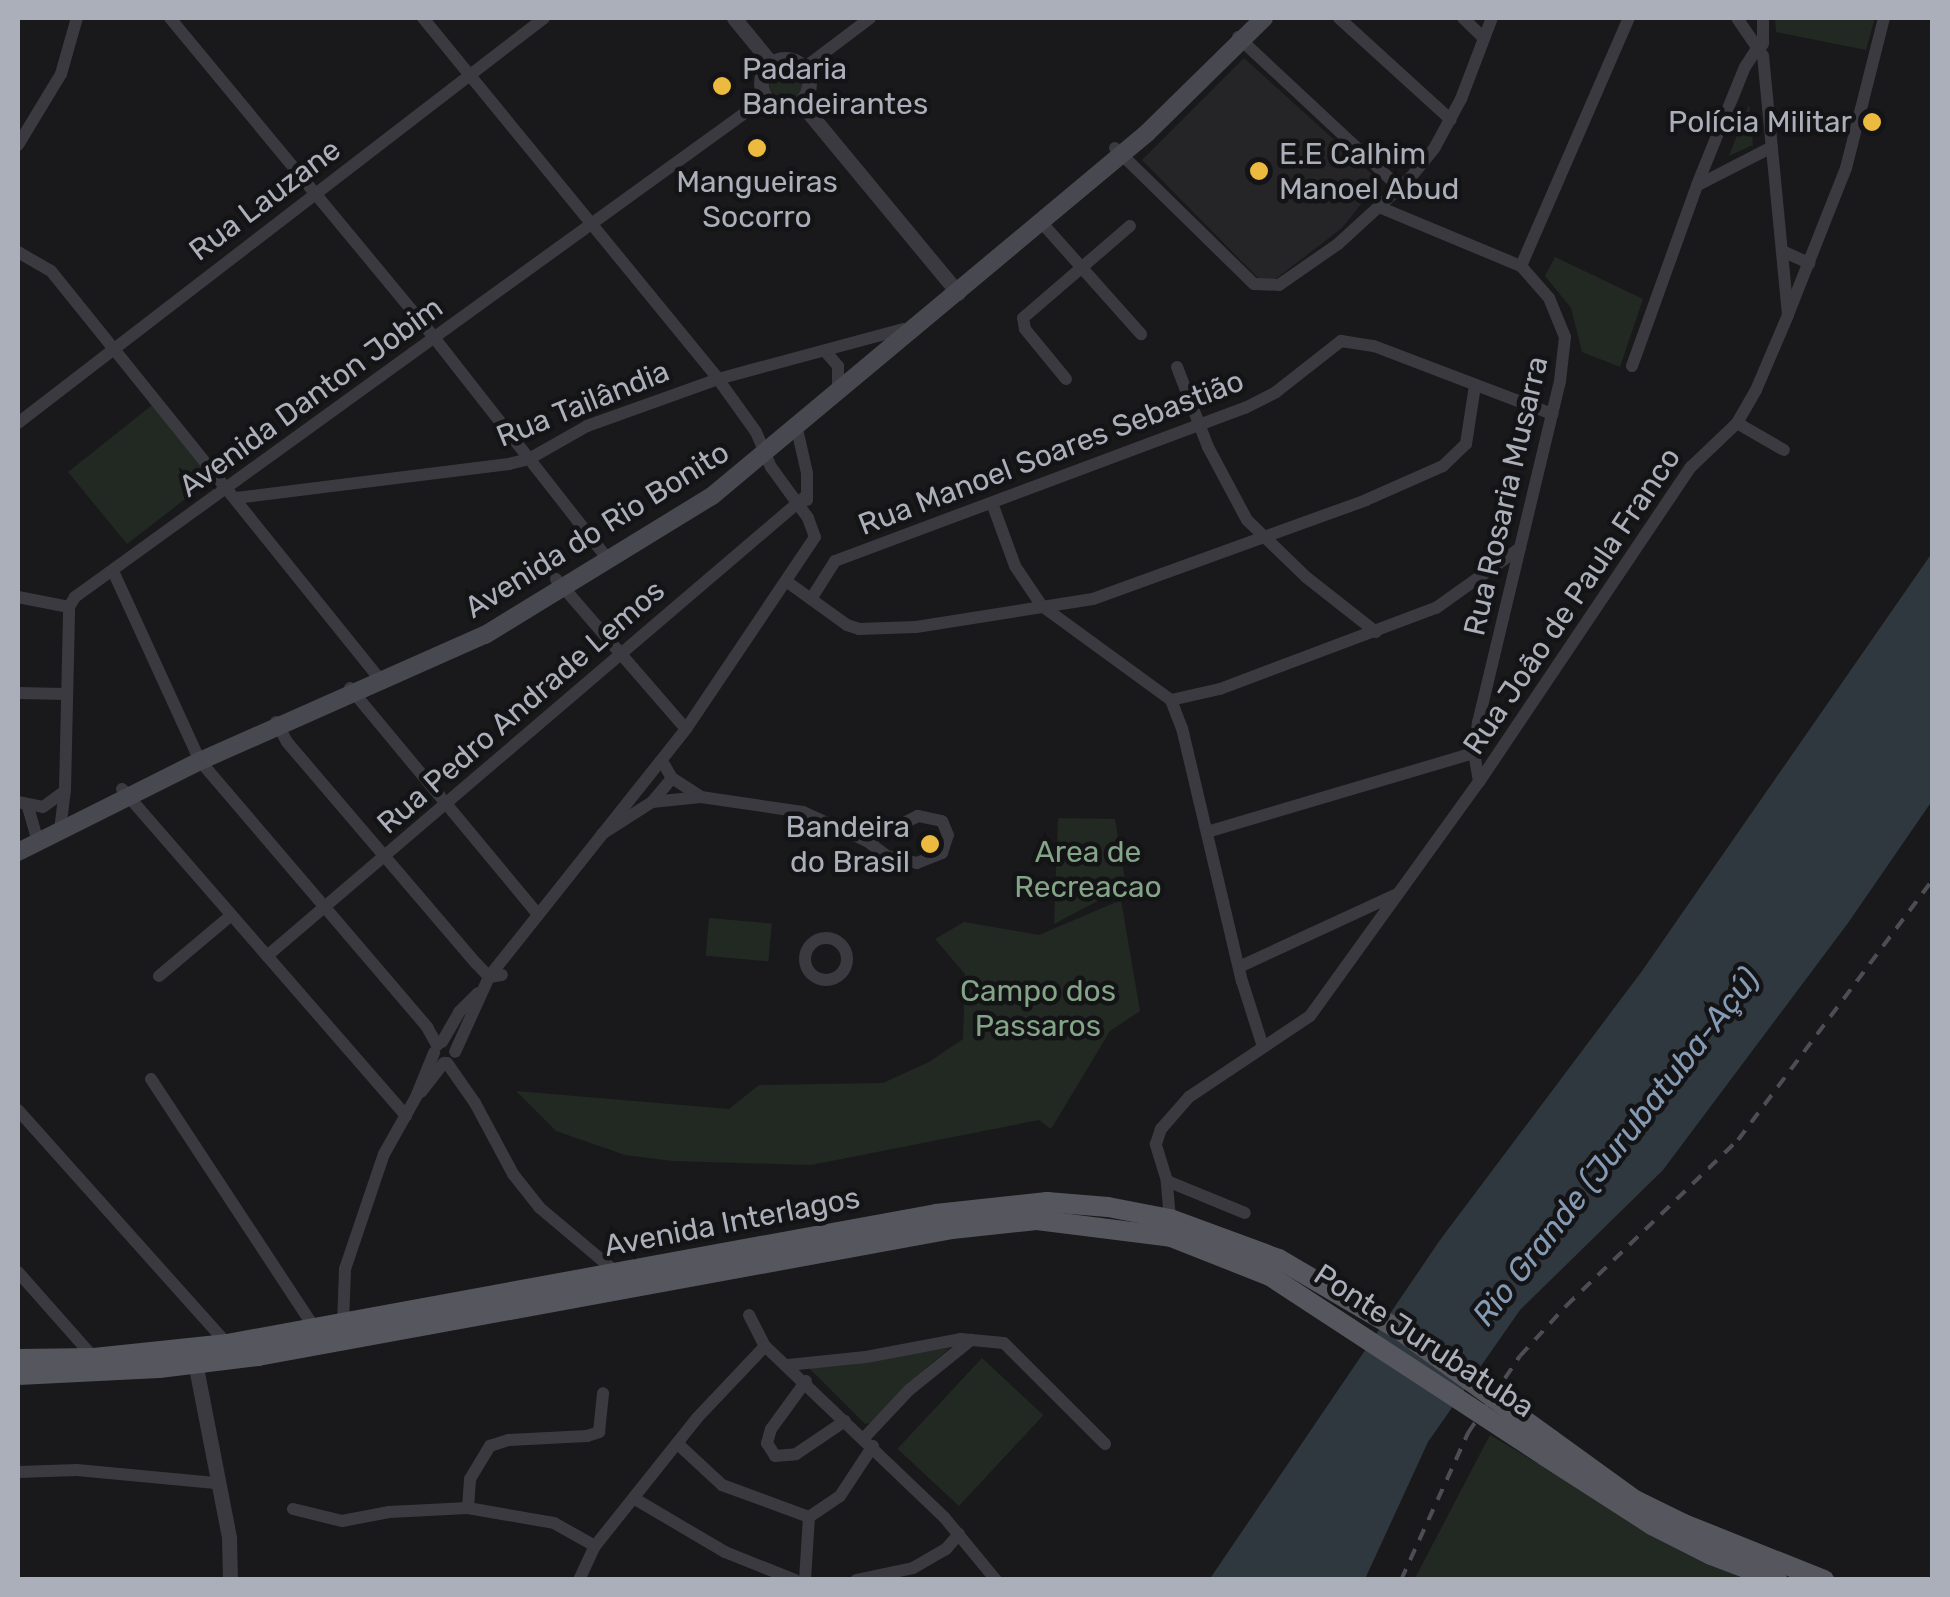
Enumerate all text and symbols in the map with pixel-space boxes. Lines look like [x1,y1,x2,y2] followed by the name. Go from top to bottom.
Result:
[742,51,928,122] place label: Padaria Bandeirantes
[711,75,733,97] marker: Padaria Bandeirantes
[1668,104,1852,140] place label: Polícia Militar
[1861,111,1883,133] marker: Polícia Militar
[182,131,348,269] street label: Rua Lauzane
[1279,136,1460,206] place label: E.E Calhim Manoel Abud
[746,137,768,159] marker: Mangueiras Socorro
[1248,160,1270,182] marker: E.E Calhim Manoel Abud
[676,164,838,234] place label: Mangueiras Socorro
[172,289,450,505] street label: Avenida Danton Jobim
[491,353,675,455] street label: Rua Tailândia
[1456,353,1556,639] street label: Rua Rosaria Musarra
[853,363,1249,543] street label: Rua Manoel Soares Sebastião
[458,434,736,626] street label: Avenida do Rio Bonito
[1456,441,1688,761] street label: Rua João de Paula Franco
[370,572,672,842] street label: Rua Pedro Andrade Lemos
[786,809,910,880] place label: Bandeira do Brasil
[919,833,941,855] marker: Bandeira do Brasil
[1014,834,1162,904] park label: Area de Recreacao
[1464,960,1768,1334] water label: Rio Grande (Jurubatuba-Açú)
[960,973,1116,1044] park label: Campo dos Passaros
[601,1180,863,1264] street label: Avenida Interlagos
[1307,1256,1541,1426] street label: Ponte Jurubatuba

